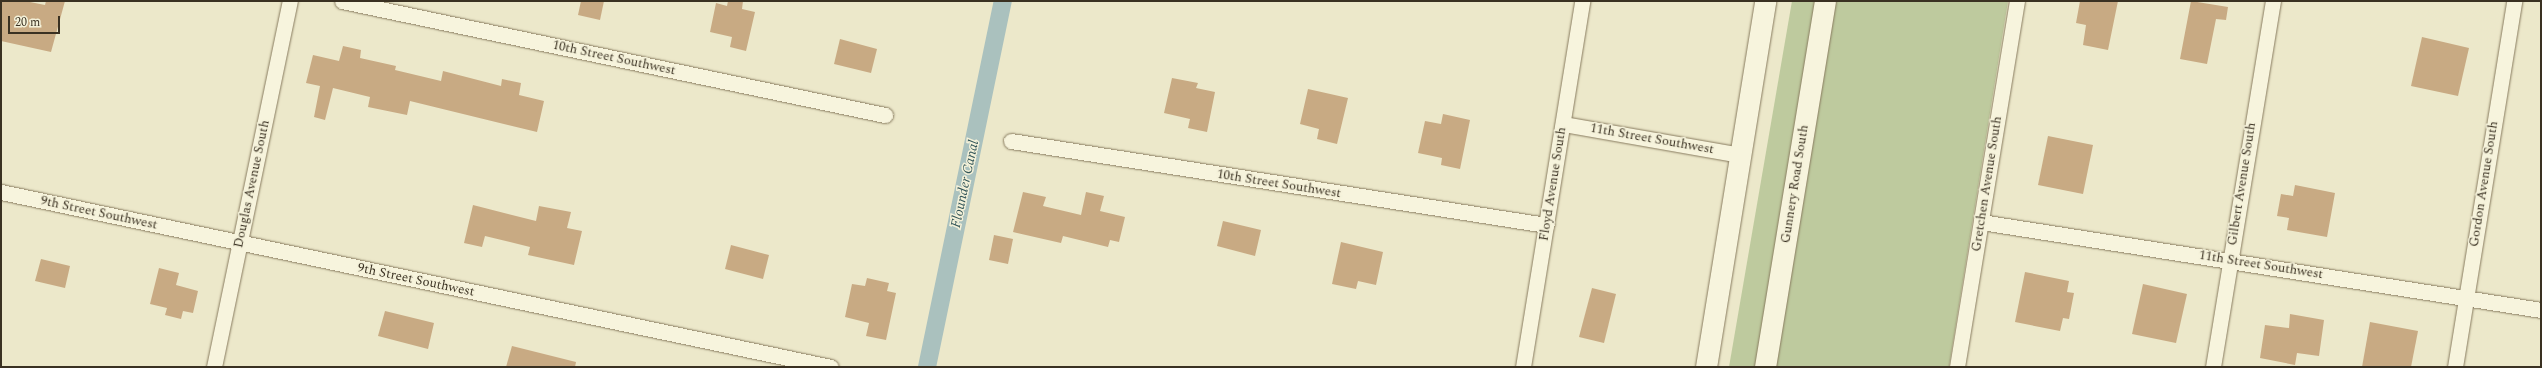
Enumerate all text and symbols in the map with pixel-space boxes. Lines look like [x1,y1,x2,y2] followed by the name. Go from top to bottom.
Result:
[10,8,62,34] scale bar
[15,13,40,32] text: 20 m
[551,37,677,79] street label: 10th Street Southwest
[1969,115,2005,253] street label: Gretchen Avenue South
[231,119,273,249] street label: Douglas Avenue South
[1589,120,1715,158] street label: 11th Street Southwest
[2466,120,2502,248] street label: Gordon Avenue South
[2225,121,2259,247] street label: Gilbert Avenue South
[1778,124,1812,244] street label: Gunnery Road South
[1536,126,1570,242] street label: Floyd Avenue South
[947,139,983,229] water label: Flounder Canal
[1216,166,1342,202] street label: 10th Street Southwest
[39,193,159,233] street label: 9th Street Southwest
[2198,247,2324,283] street label: 11th Street Southwest
[356,260,476,300] street label: 9th Street Southwest

